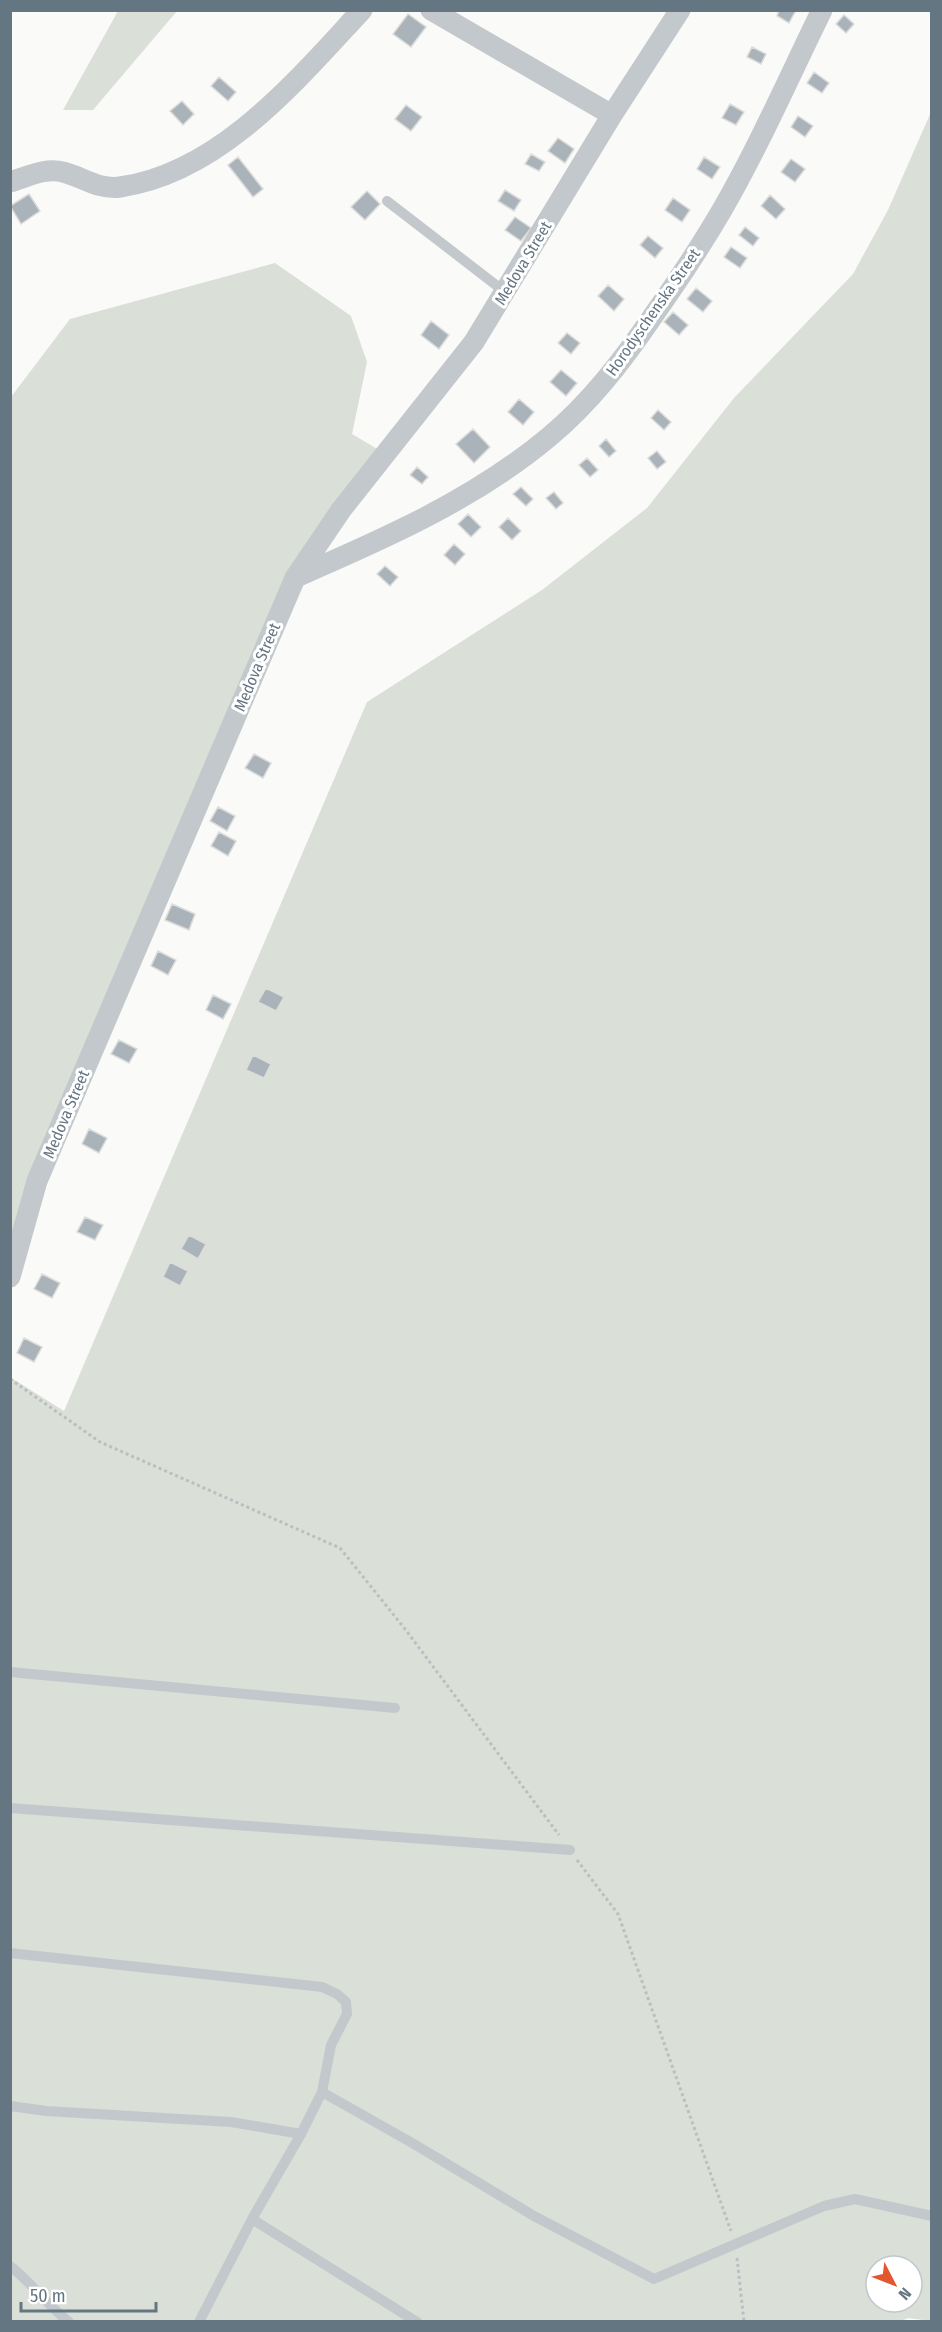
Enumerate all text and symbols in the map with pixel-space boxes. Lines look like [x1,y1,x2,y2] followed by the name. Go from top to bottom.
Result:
[491,217,556,308] street label: Medova Street
[602,244,704,379] street label: Horodyschenska Street
[230,619,284,714] street label: Medova Street
[39,1066,93,1161] street label: Medova Street
[864,2254,924,2314] north arrow
[21,2275,156,2313] scale bar
[895,2284,915,2304] text: N
[30,2285,66,2307] text: 50 m

